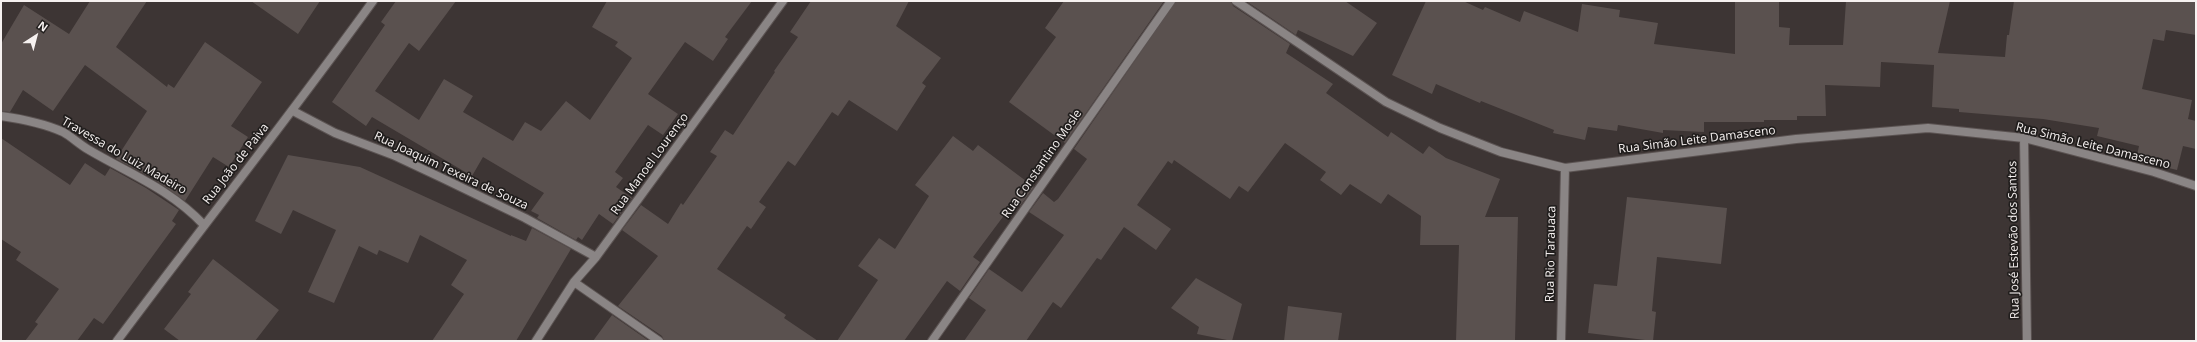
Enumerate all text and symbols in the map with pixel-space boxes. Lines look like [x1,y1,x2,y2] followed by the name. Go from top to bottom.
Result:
[16,16,56,56] north arrow
[35,17,51,35] text: N
[999,107,1085,221] street label: Rua Constantino Mosle
[608,110,692,218] street label: Rua Manoel Lourenço
[59,114,189,198] street label: Travessa do Luiz Madeiro
[2014,120,2172,172] street label: Rua Simão Leite Damasceno
[200,121,272,207] street label: Rua João de Paiva
[1618,123,1776,157] street label: Rua Simão Leite Damasceno
[372,129,530,213] street label: Rua Joaquim Texeira de Souza
[2005,161,2023,319] street label: Rua José Estevão dos Santos
[1543,206,1559,302] street label: Rua Rio Tarauaca

